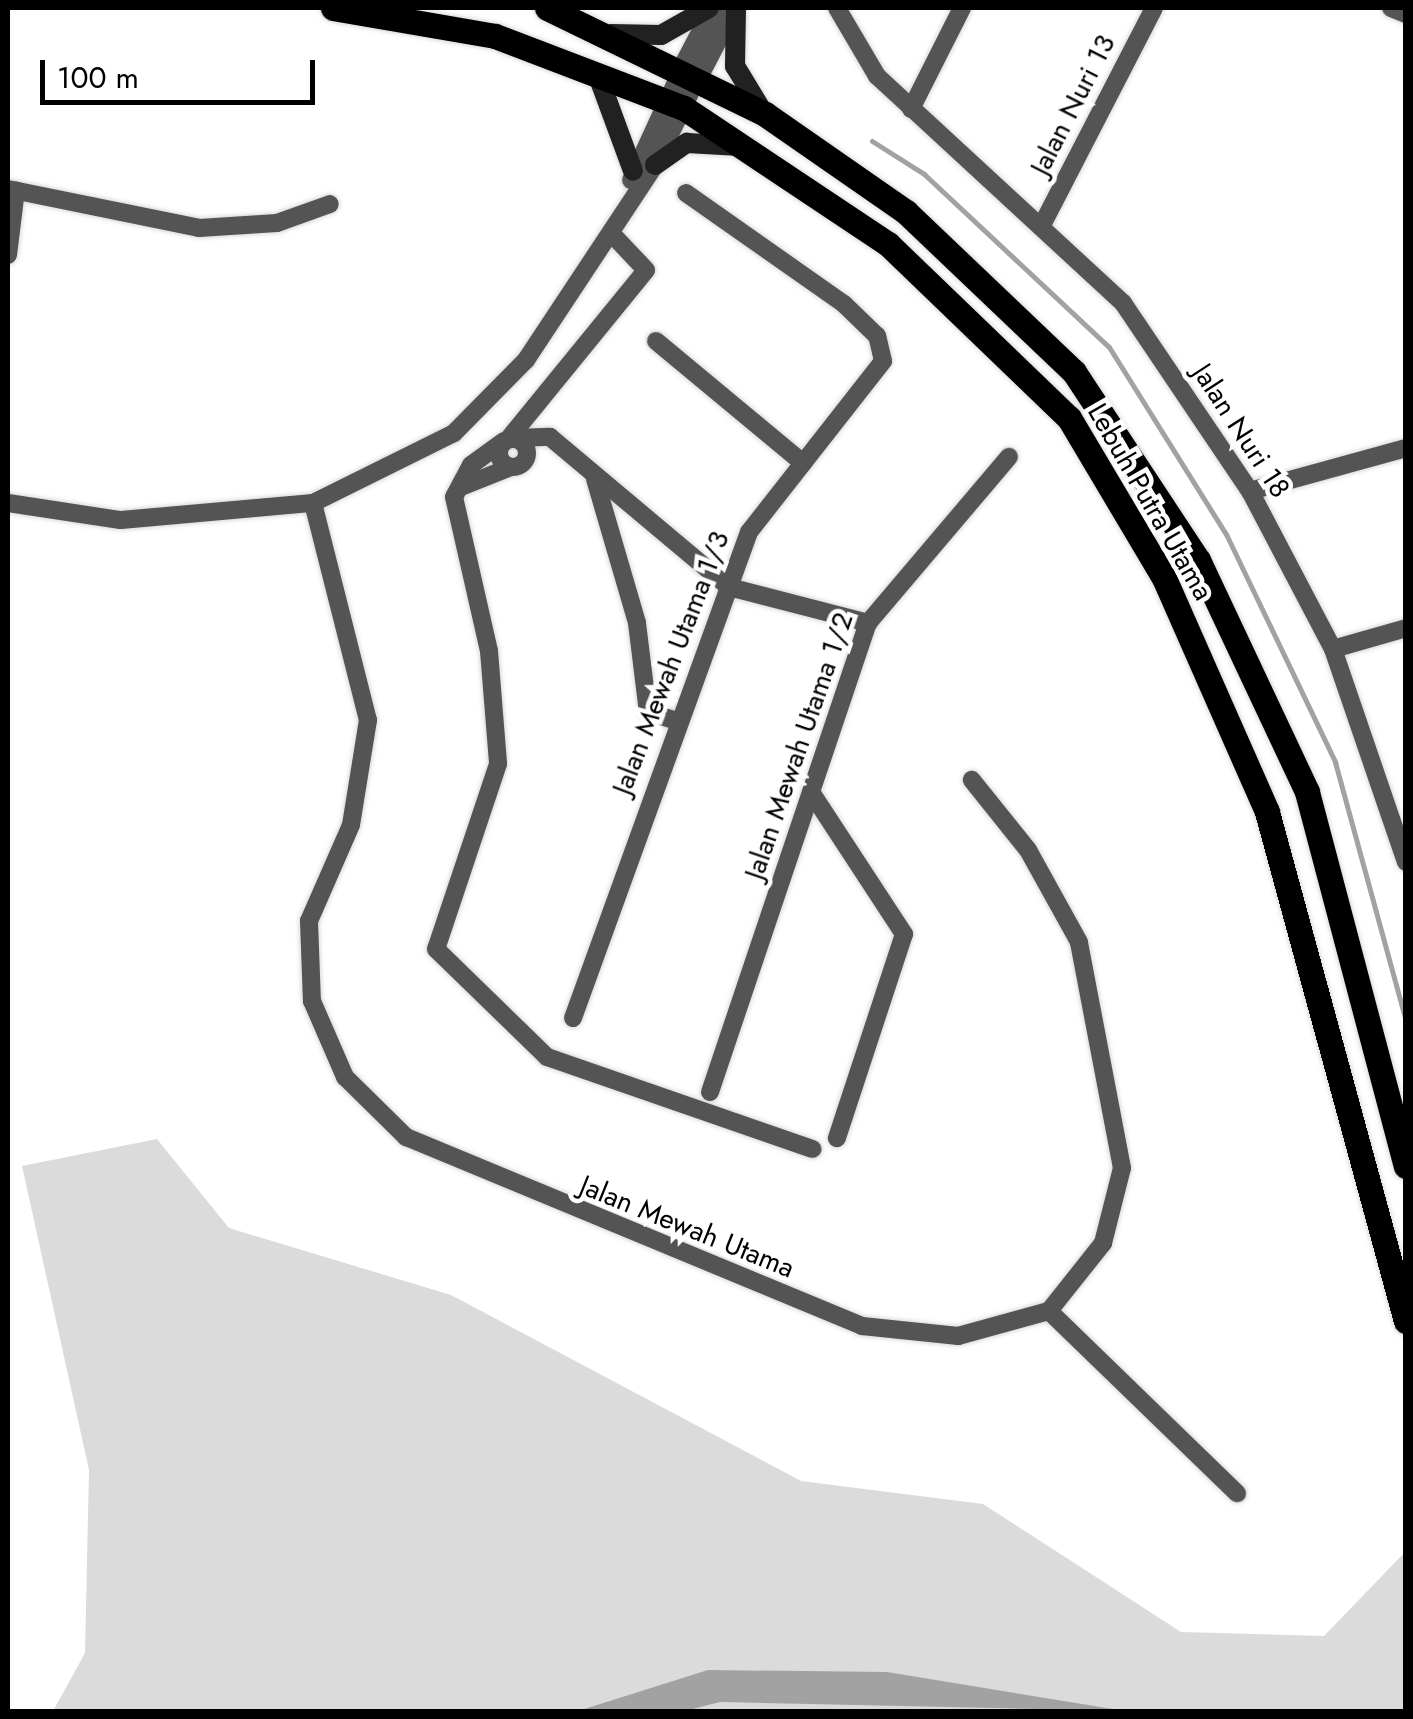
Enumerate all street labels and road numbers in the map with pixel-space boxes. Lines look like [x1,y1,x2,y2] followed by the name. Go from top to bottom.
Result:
[1023,29,1123,181] street label: Jalan Nuri 13
[1185,358,1297,504] street label: Jalan Nuri 18
[1080,398,1220,606] street label: Lebuh Putra Utama
[605,527,737,799] street label: Jalan Mewah Utama 1/3
[738,608,860,884] street label: Jalan Mewah Utama 1/2
[575,1169,799,1285] street label: Jalan Mewah Utama

